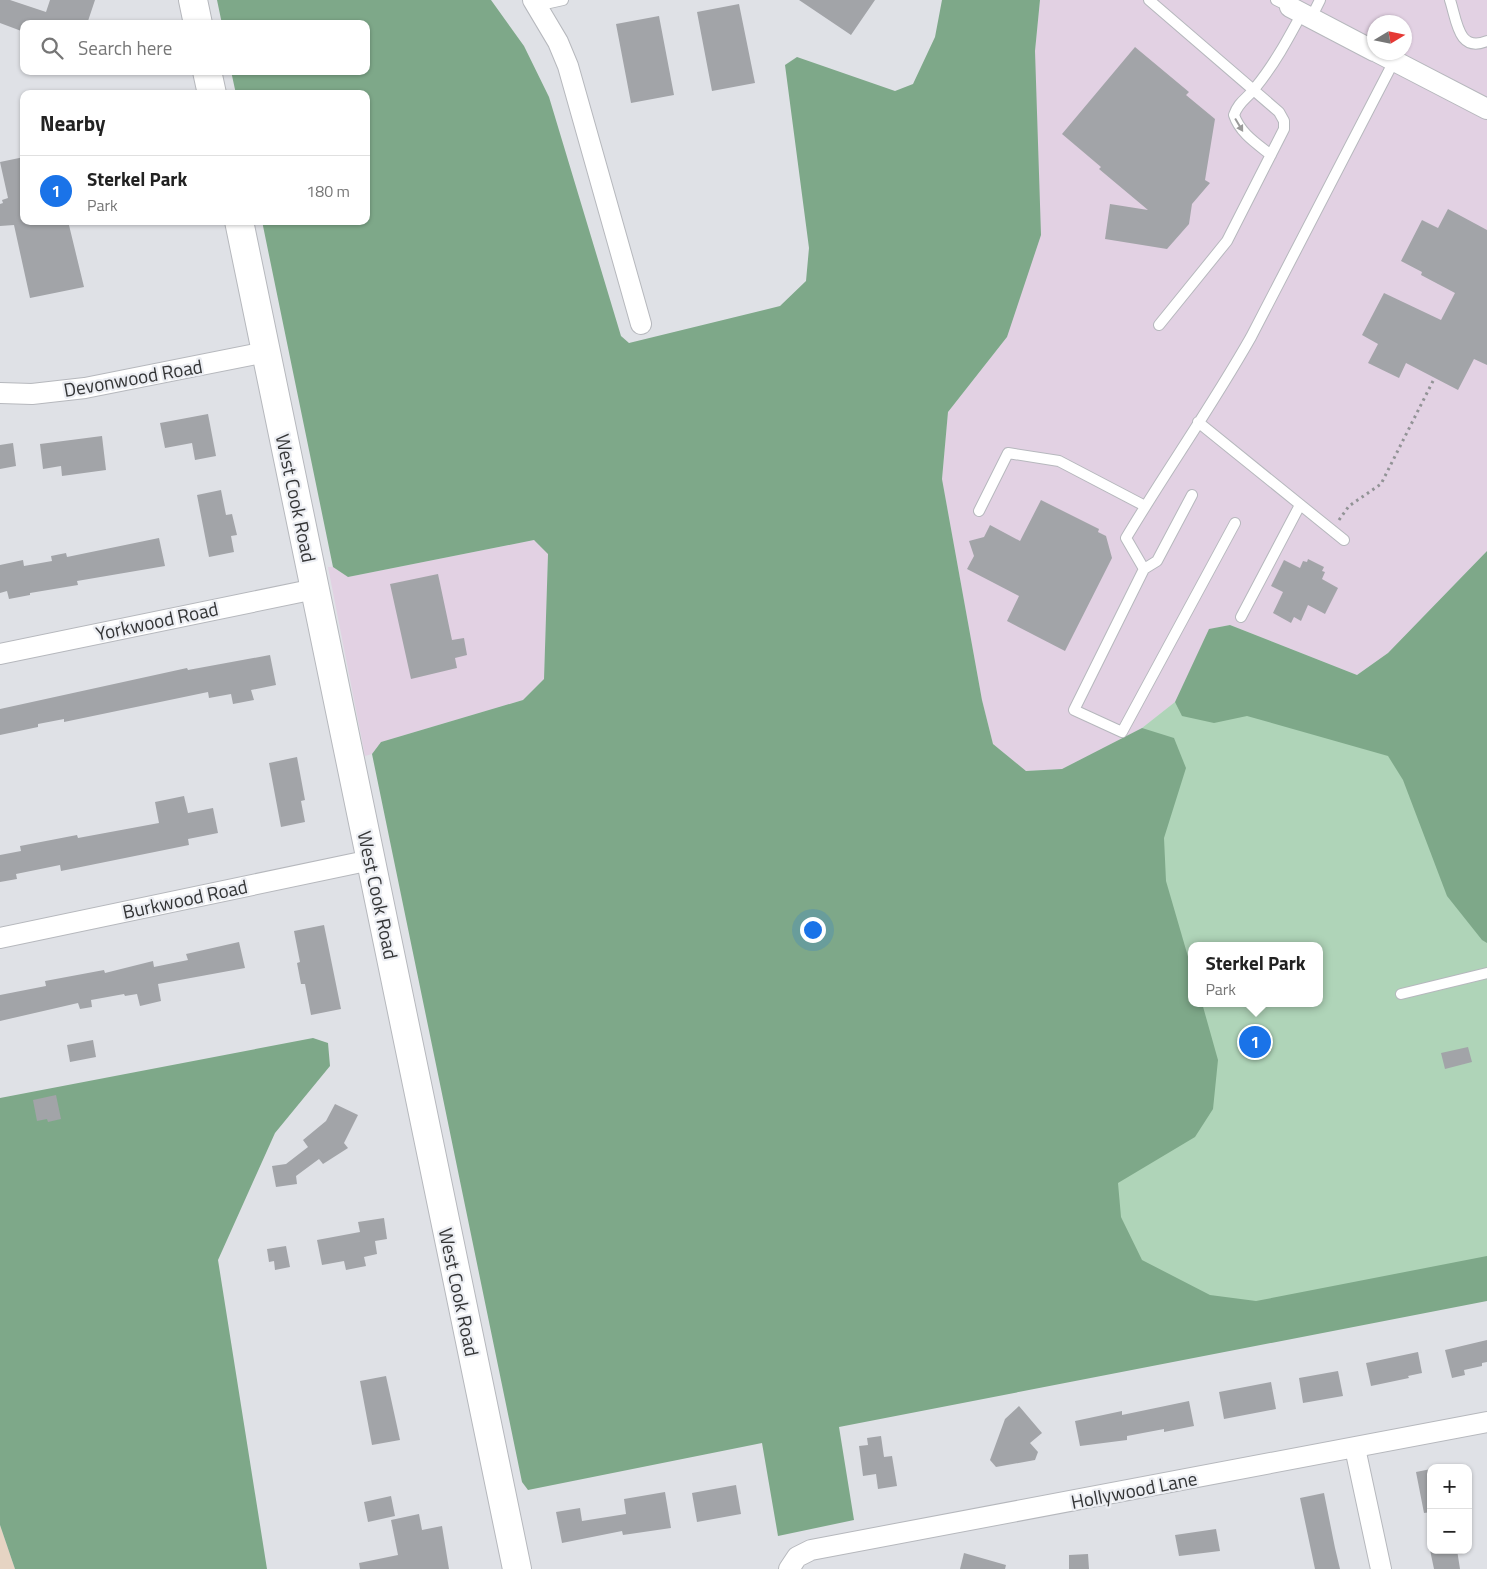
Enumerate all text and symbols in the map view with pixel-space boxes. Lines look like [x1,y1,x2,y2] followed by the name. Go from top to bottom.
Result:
[1367,15,1412,60] north arrow
[20,20,370,75] search box
[78,33,172,62] text: Search here
[38,34,66,62] icon: search
[40,107,105,139] text: Nearby
[1234,118,1243,131] one-way arrow
[87,164,187,193] text: Sterkel Park
[52,179,60,203] text: 1
[306,179,350,203] text: 180 m
[87,193,118,217] text: Park
[61,351,205,404] street label: Devonwood Road
[269,431,324,565] street label: West Cook Road
[93,593,221,648] street label: Yorkwood Road
[351,828,406,962] street label: West Cook Road
[120,871,250,926] street label: Burkwood Road
[800,917,826,943] your location
[1188,942,1323,1007] popup
[1205,948,1306,977] text: Sterkel Park
[1205,977,1236,1001] text: Park
[1239,1023,1271,1061] pin: 1
[432,1225,487,1359] street label: West Cook Road
[1068,1463,1199,1516] street label: Hollywood Lane
[1427,1464,1472,1554] map controls
[1427,1464,1472,1509] button: +
[1427,1509,1472,1554] button: −

